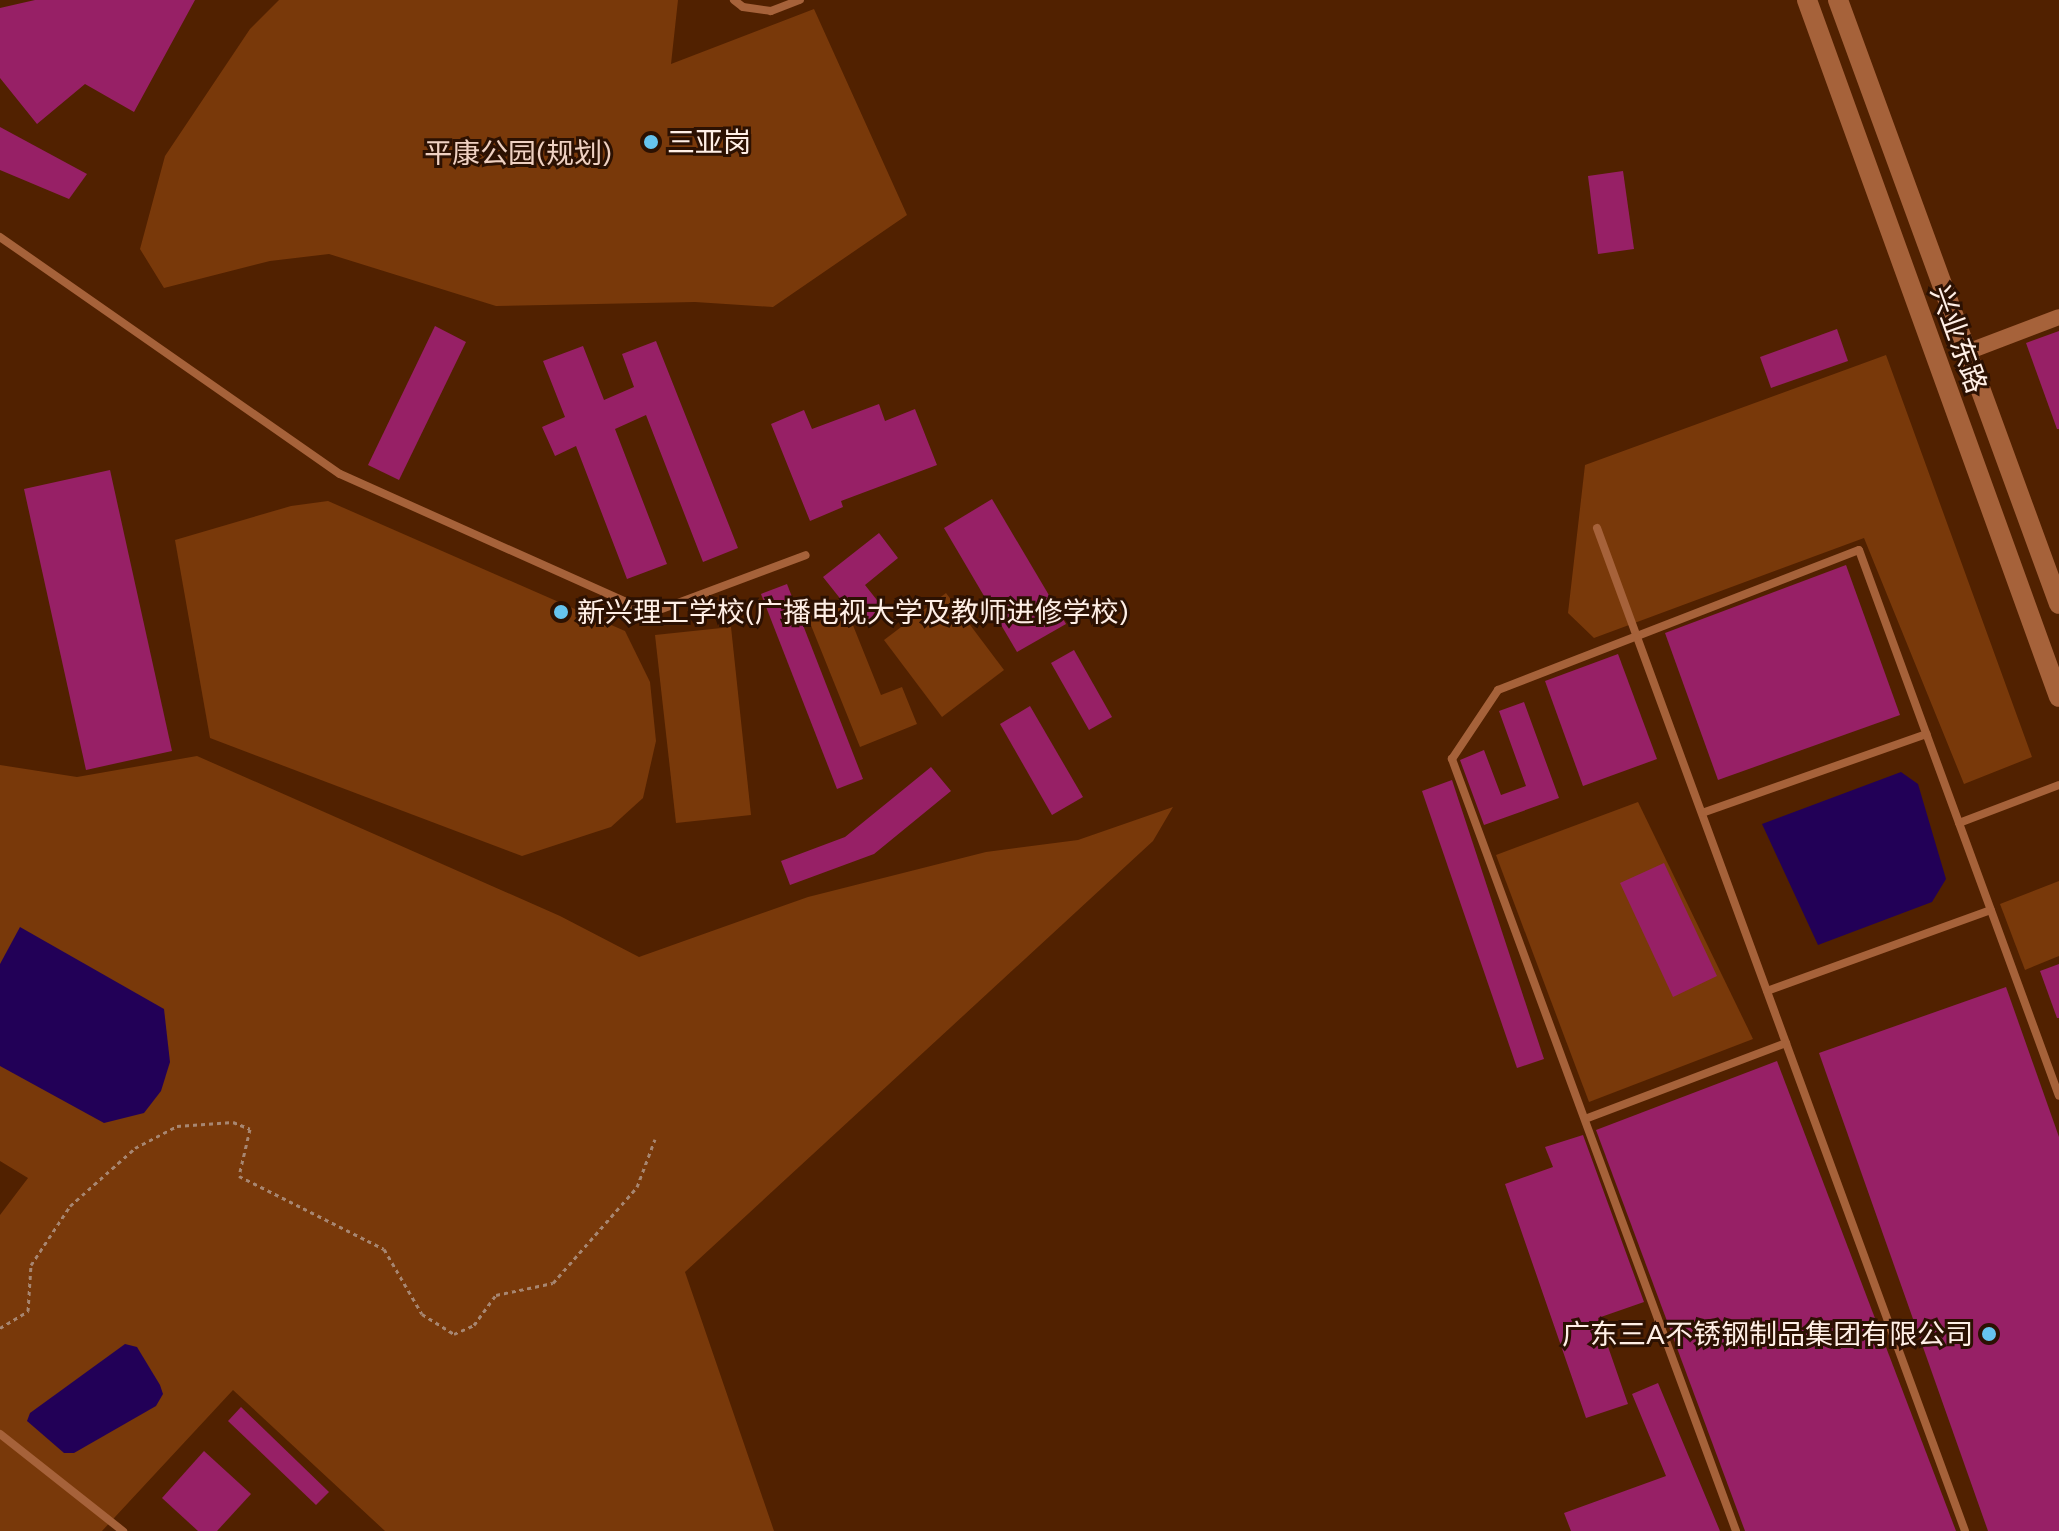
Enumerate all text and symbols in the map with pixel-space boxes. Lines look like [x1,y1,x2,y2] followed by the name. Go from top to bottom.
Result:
[667,125,751,159] place label: 三亚岗
[642,133,660,151] marker: 三亚岗
[424,136,612,170] park label: 平康公园(规划)
[1924,281,1994,397] street label: 兴业东路
[577,595,1129,629] place label: 新兴理工学校(广播电视大学及教师进修学校)
[552,603,570,621] marker: 新兴理工学校(广播电视大学及教师进修学校)
[1562,1317,1973,1351] place label: 广东三A不锈钢制品集团有限公司
[1980,1325,1998,1343] marker: 广东三A不锈钢制品集团有限公司

